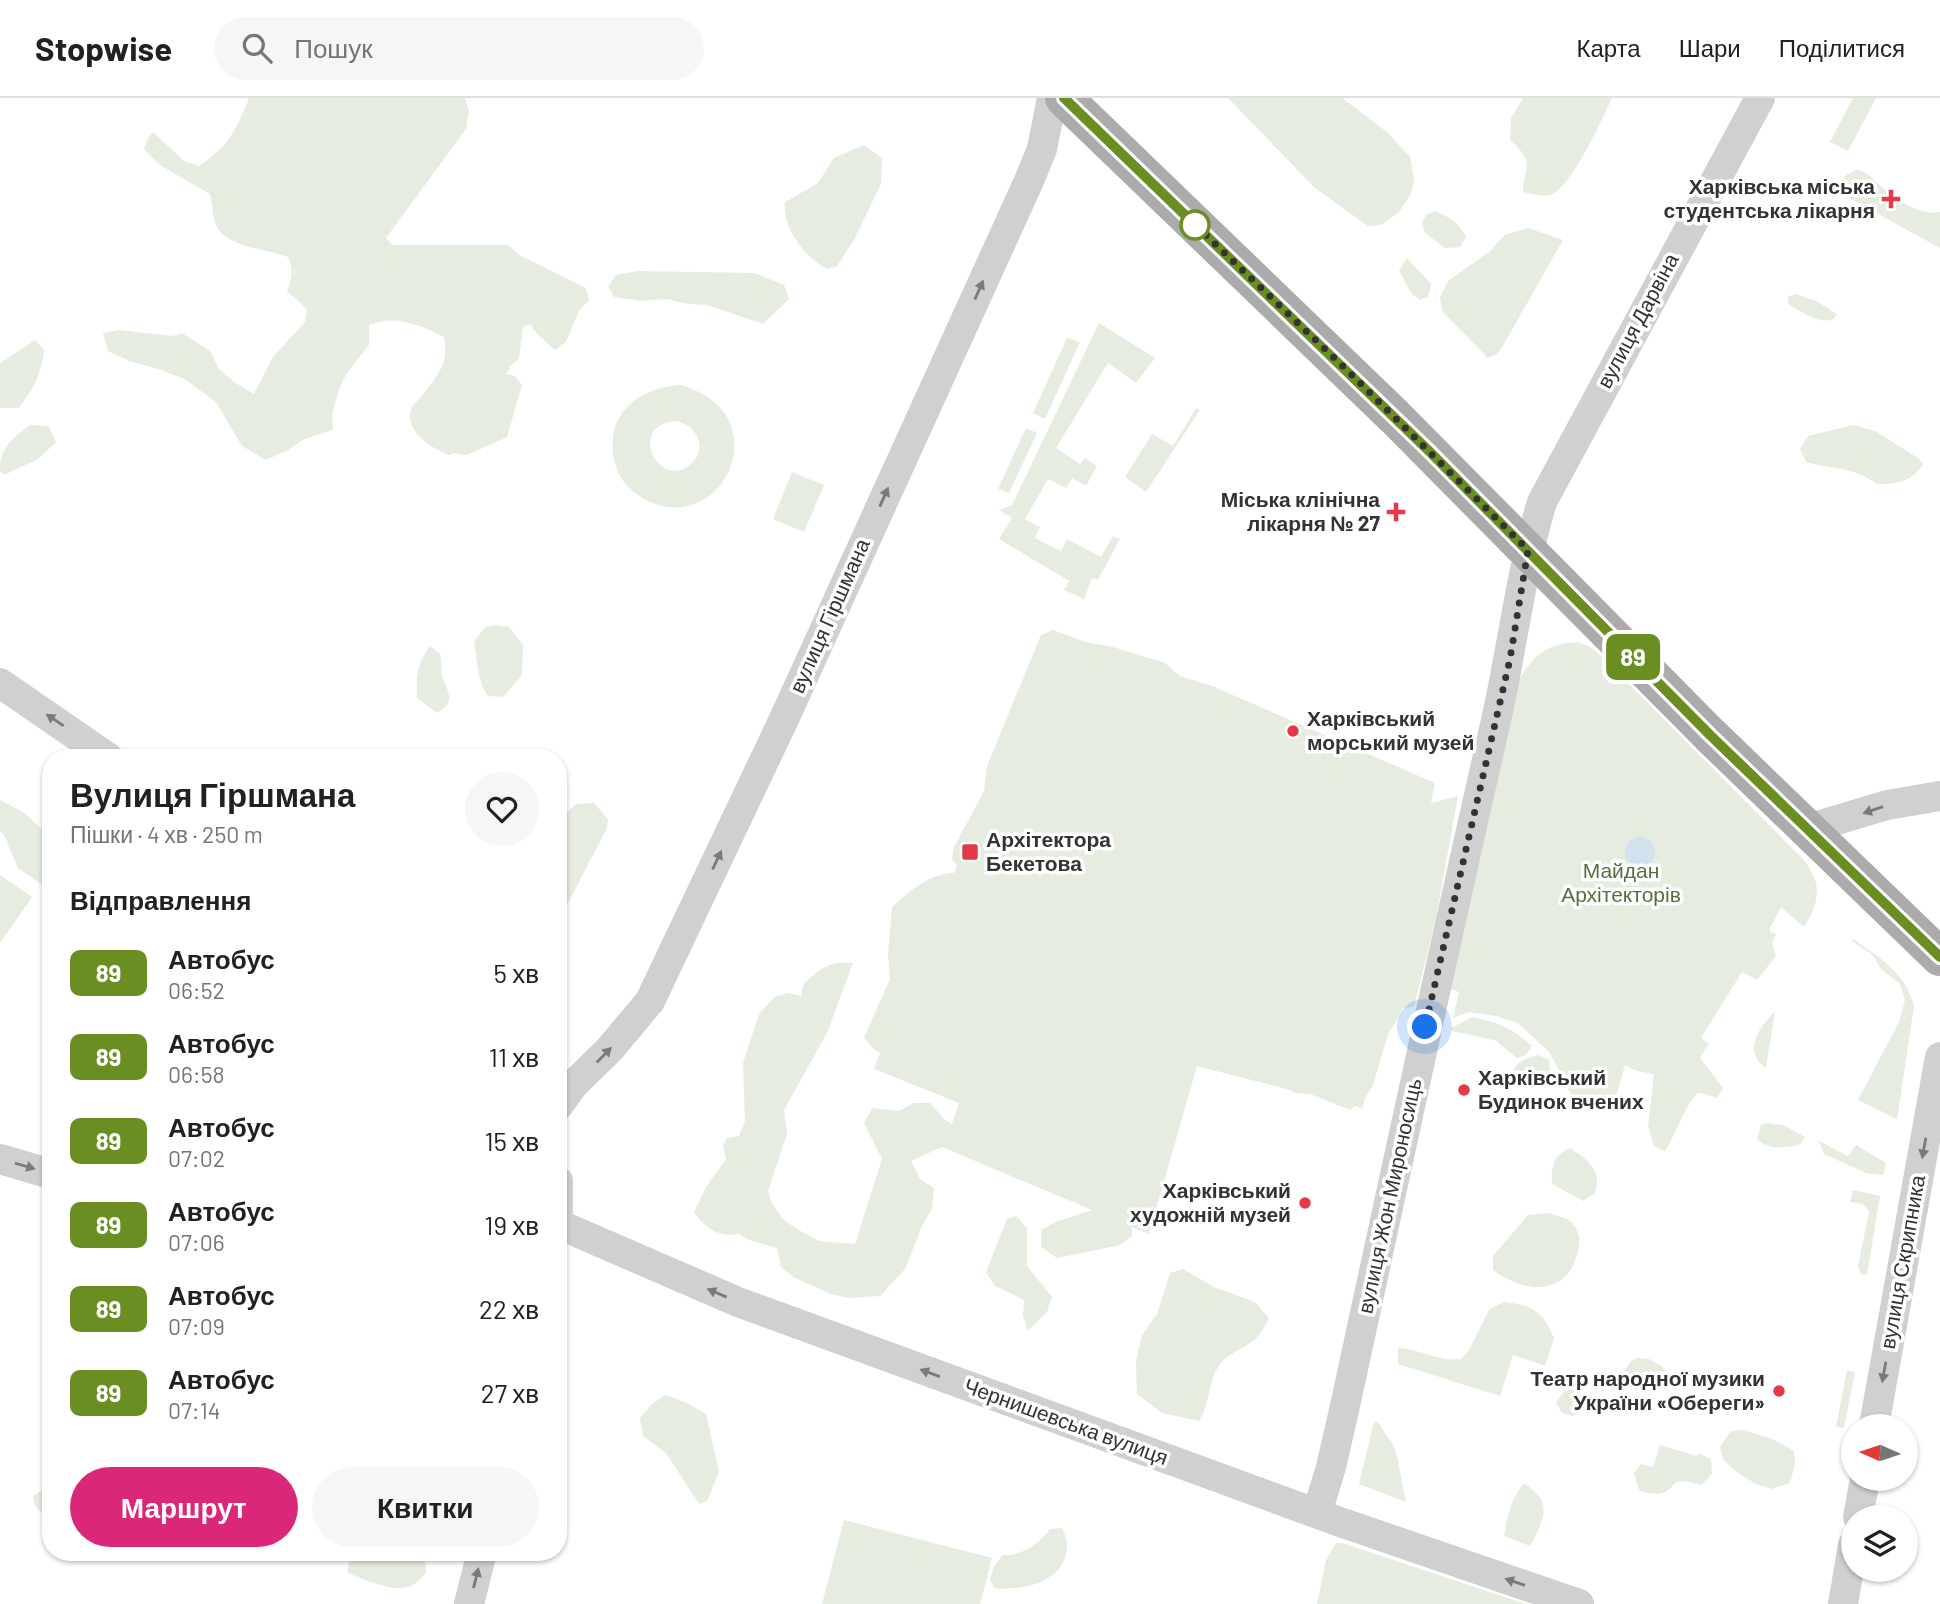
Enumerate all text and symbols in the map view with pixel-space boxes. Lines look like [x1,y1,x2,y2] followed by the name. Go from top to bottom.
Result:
[214,17,704,80] search box
[35,28,172,68] text: Stopwise
[238,29,276,67] icon: search
[294,32,373,63] text: Пошук
[1576,33,1641,62] text: Карта
[1679,33,1741,62] text: Шари
[1779,33,1905,62] text: Поділитися
[1664,173,1875,222] place label: Харківська міська студентська лікарня
[1881,189,1901,209] marker: Харківська міська студентська лікарня
[1180,210,1210,240] unlabelled marker
[1591,248,1683,392] street label: вулиця Дарвіна
[974,280,985,301] one-way arrow
[1221,486,1381,535] place label: Міська клінічна лікарня № 27
[879,487,890,508] one-way arrow
[1386,502,1406,522] marker: Міська клінічна лікарня № 27
[783,534,874,696] street label: вулиця Гіршмана
[1602,634,1664,680] line badge: 89
[1620,642,1646,671] text: 89
[1307,705,1474,754] place label: Харківський морський музей
[45,714,64,727] one-way arrow
[1285,723,1301,739] marker: Харківський морський музей
[465,772,539,846] button: heart
[70,774,355,814] text: Вулиця Гіршмана
[1863,805,1884,816] one-way arrow
[70,820,263,848] text: Пішки · 4 хв · 250 m
[986,826,1111,875] place label: Архітектора Бекетова
[960,842,980,862] marker: Архітектора Бекетова
[711,850,723,870] one-way arrow
[1561,857,1681,906] park label: Майдан Архітекторів
[70,884,251,915] text: Відправлення
[168,943,275,974] text: Автобус
[494,957,539,988] text: 5 хв
[96,958,121,987] text: 89
[168,976,225,1004] text: 06:52
[1407,1009,1442,1044] your location
[168,1027,275,1058] text: Автобус
[489,1041,539,1072] text: 11 хв
[96,1042,121,1071] text: 89
[595,1047,611,1064] one-way arrow
[168,1060,224,1088] text: 06:58
[1478,1064,1644,1113] place label: Харківський Будинок вчених
[1351,1076,1426,1316] street label: вулиця Жон Мироносиць
[1456,1082,1472,1098] marker: Харківський Будинок вчених
[168,1111,275,1142] text: Автобус
[485,1125,539,1156] text: 15 хв
[96,1126,121,1155] text: 89
[1918,1137,1929,1159] one-way arrow
[168,1144,225,1172] text: 07:02
[15,1162,36,1172] one-way arrow
[1874,1173,1929,1351] street label: вулиця Скрипника
[1130,1177,1291,1226] place label: Харківський художній музей
[168,1195,275,1226] text: Автобус
[1297,1195,1313,1211] marker: Харківський художній музей
[484,1209,539,1240] text: 19 хв
[96,1210,121,1239] text: 89
[168,1228,225,1256] text: 07:06
[168,1279,275,1310] text: Автобус
[707,1287,727,1299] one-way arrow
[479,1293,539,1324] text: 22 хв
[96,1294,121,1323] text: 89
[168,1312,225,1340] text: 07:09
[1878,1361,1889,1383] one-way arrow
[168,1363,275,1394] text: Автобус
[1530,1365,1765,1414] place label: Театр народної музики України «Обереги»
[920,1367,941,1378] one-way arrow
[961,1372,1172,1469] street label: Чернишевська вулиця
[481,1377,539,1408] text: 27 хв
[96,1378,121,1407] text: 89
[1771,1383,1787,1399] marker: Театр народної музики України «Обереги»
[168,1396,220,1424] text: 07:14
[1841,1414,1918,1491] north arrow
[1841,1414,1918,1582] map controls
[70,1467,298,1547] button: Маршрут
[312,1467,539,1547] button: Квитки
[1841,1505,1918,1582] button: layers
[471,1567,482,1589] one-way arrow
[1504,1576,1525,1587] one-way arrow

